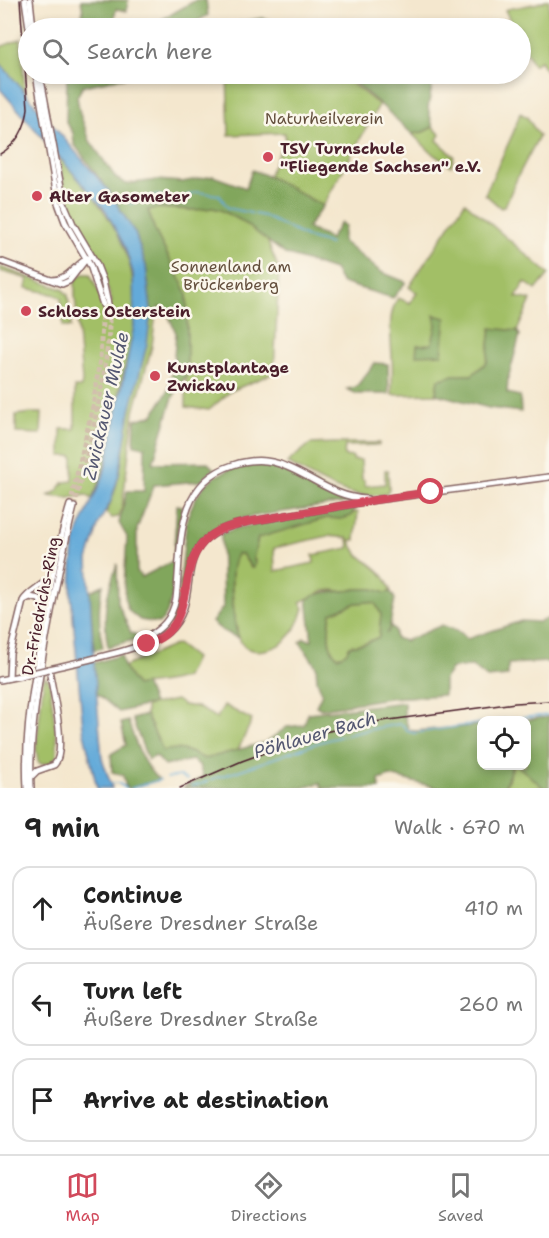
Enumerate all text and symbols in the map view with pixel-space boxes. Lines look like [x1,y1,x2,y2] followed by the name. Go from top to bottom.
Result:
[18,18,531,84] search box
[39,35,72,68] icon: search
[87,37,213,66] text: Search here
[265,108,384,129] park label: Naturheilverein
[280,138,481,177] place label: TSV Turnschule "Fliegende Sachsen" e.V.
[261,150,275,164] marker: TSV Turnschule "Fliegende Sachsen" e.V.
[49,186,190,207] place label: Alter Gasometer
[30,189,44,203] marker: Alter Gasometer
[171,256,291,295] park label: Sonnenland am Brückenberg
[38,301,191,322] place label: Schloss Osterstein
[19,304,33,318] marker: Schloss Osterstein
[77,330,135,482] water label: Zwickauer Mulde
[167,357,290,396] place label: Kunstplantage Zwickau
[148,369,162,383] marker: Kunstplantage Zwickau
[417,478,443,504] route start
[17,535,64,677] street label: Dr.-Friedrichs-Ring
[133,630,159,656] route end
[251,706,379,764] water label: Pöhlauer Bach
[477,716,531,770] map controls
[477,716,531,770] button: locate
[24,810,100,845] text: 9 min
[394,814,525,840] text: Walk · 670 m
[83,881,183,910] text: Continue
[26,892,59,925] icon: ahead
[464,895,523,921] text: 410 m
[83,910,318,936] text: Äußere Dresdner Straße
[83,977,182,1006] text: Turn left
[26,988,59,1021] icon: left
[458,991,523,1017] text: 260 m
[83,1006,318,1032] text: Äußere Dresdner Straße
[26,1084,59,1117] icon: arrive
[83,1086,329,1115] text: Arrive at destination
[66,1169,100,1226] tab: Map
[231,1169,307,1226] tab: Directions
[438,1169,484,1226] tab: Saved

